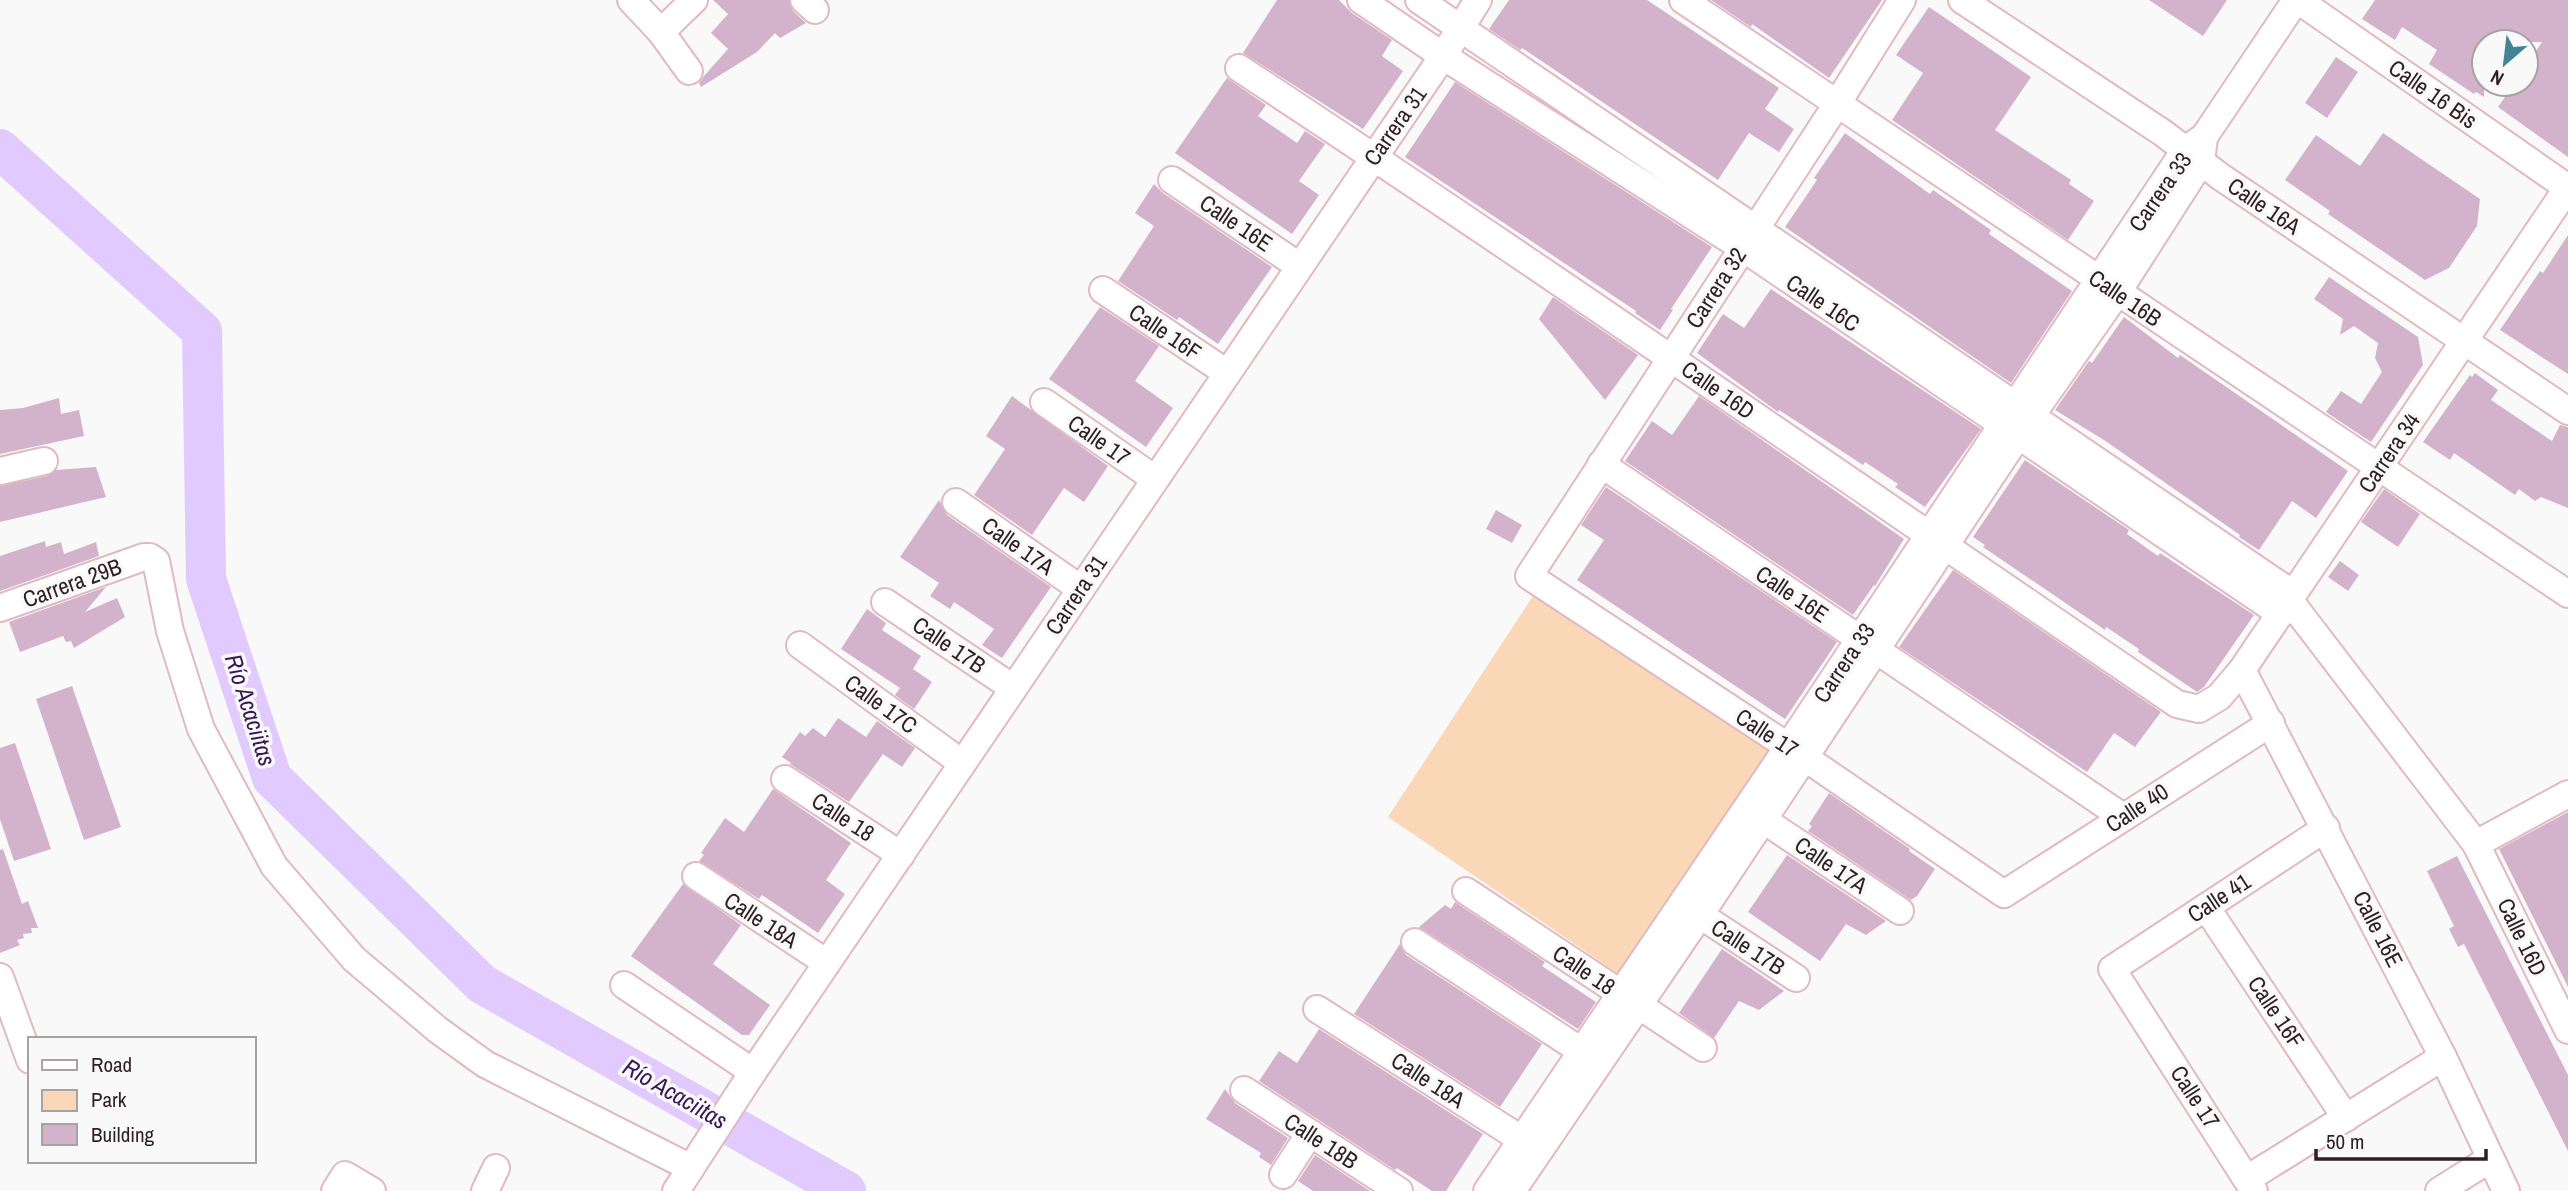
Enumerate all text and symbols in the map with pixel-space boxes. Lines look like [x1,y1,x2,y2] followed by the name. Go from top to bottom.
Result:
[2470,28,2540,98] north arrow
[2383,52,2484,135] street label: Calle 16 Bis
[2486,64,2508,92] text: N
[1356,79,1433,172] street label: Carrera 31
[2121,146,2198,238] street label: Carrera 33
[2222,170,2307,242] street label: Calle 16A
[1194,187,1279,258] street label: Calle 16E
[1678,241,1753,334] street label: Carrera 32
[2083,262,2168,333] street label: Calle 16B
[1780,267,1866,339] street label: Calle 16C
[1123,296,1207,367] street label: Calle 16F
[1675,353,1761,426] street label: Calle 16D
[2351,406,2427,499] street label: Carrera 34
[1062,407,1137,472] street label: Calle 17
[976,509,1061,582] street label: Calle 17A
[1038,548,1114,641] street label: Carrera 31
[18,550,125,615] street label: Carrera 29B
[1750,558,1835,629] street label: Calle 16E
[907,609,992,680] street label: Calle 17B
[1806,617,1882,709] street label: Carrera 33
[218,650,284,770] water label: Río Acaciitas
[839,667,924,740] street label: Calle 17C
[1730,701,1805,764] street label: Calle 17
[2099,776,2174,839] street label: Calle 40
[806,785,881,848] street label: Calle 18
[1789,829,1874,901] street label: Calle 17A
[2181,865,2257,929] street label: Calle 41
[719,884,804,955] street label: Calle 18A
[2346,885,2411,972] street label: Calle 16E
[2490,893,2555,981] street label: Calle 16D
[1706,911,1791,982] street label: Calle 17B
[1547,937,1622,1002] street label: Calle 18
[2241,970,2312,1054] street label: Calle 16F
[28,1037,256,1163] legend
[1386,1044,1471,1115] street label: Calle 18A
[91,1050,132,1079] text: Road
[617,1050,734,1136] water label: Río Acaciitas
[2164,1059,2227,1134] street label: Calle 17
[91,1085,127,1114] text: Park
[1279,1105,1364,1176] street label: Calle 18B
[2316,1118,2486,1162] scale bar
[91,1120,155,1149] text: Building
[2326,1127,2364,1156] text: 50 m

